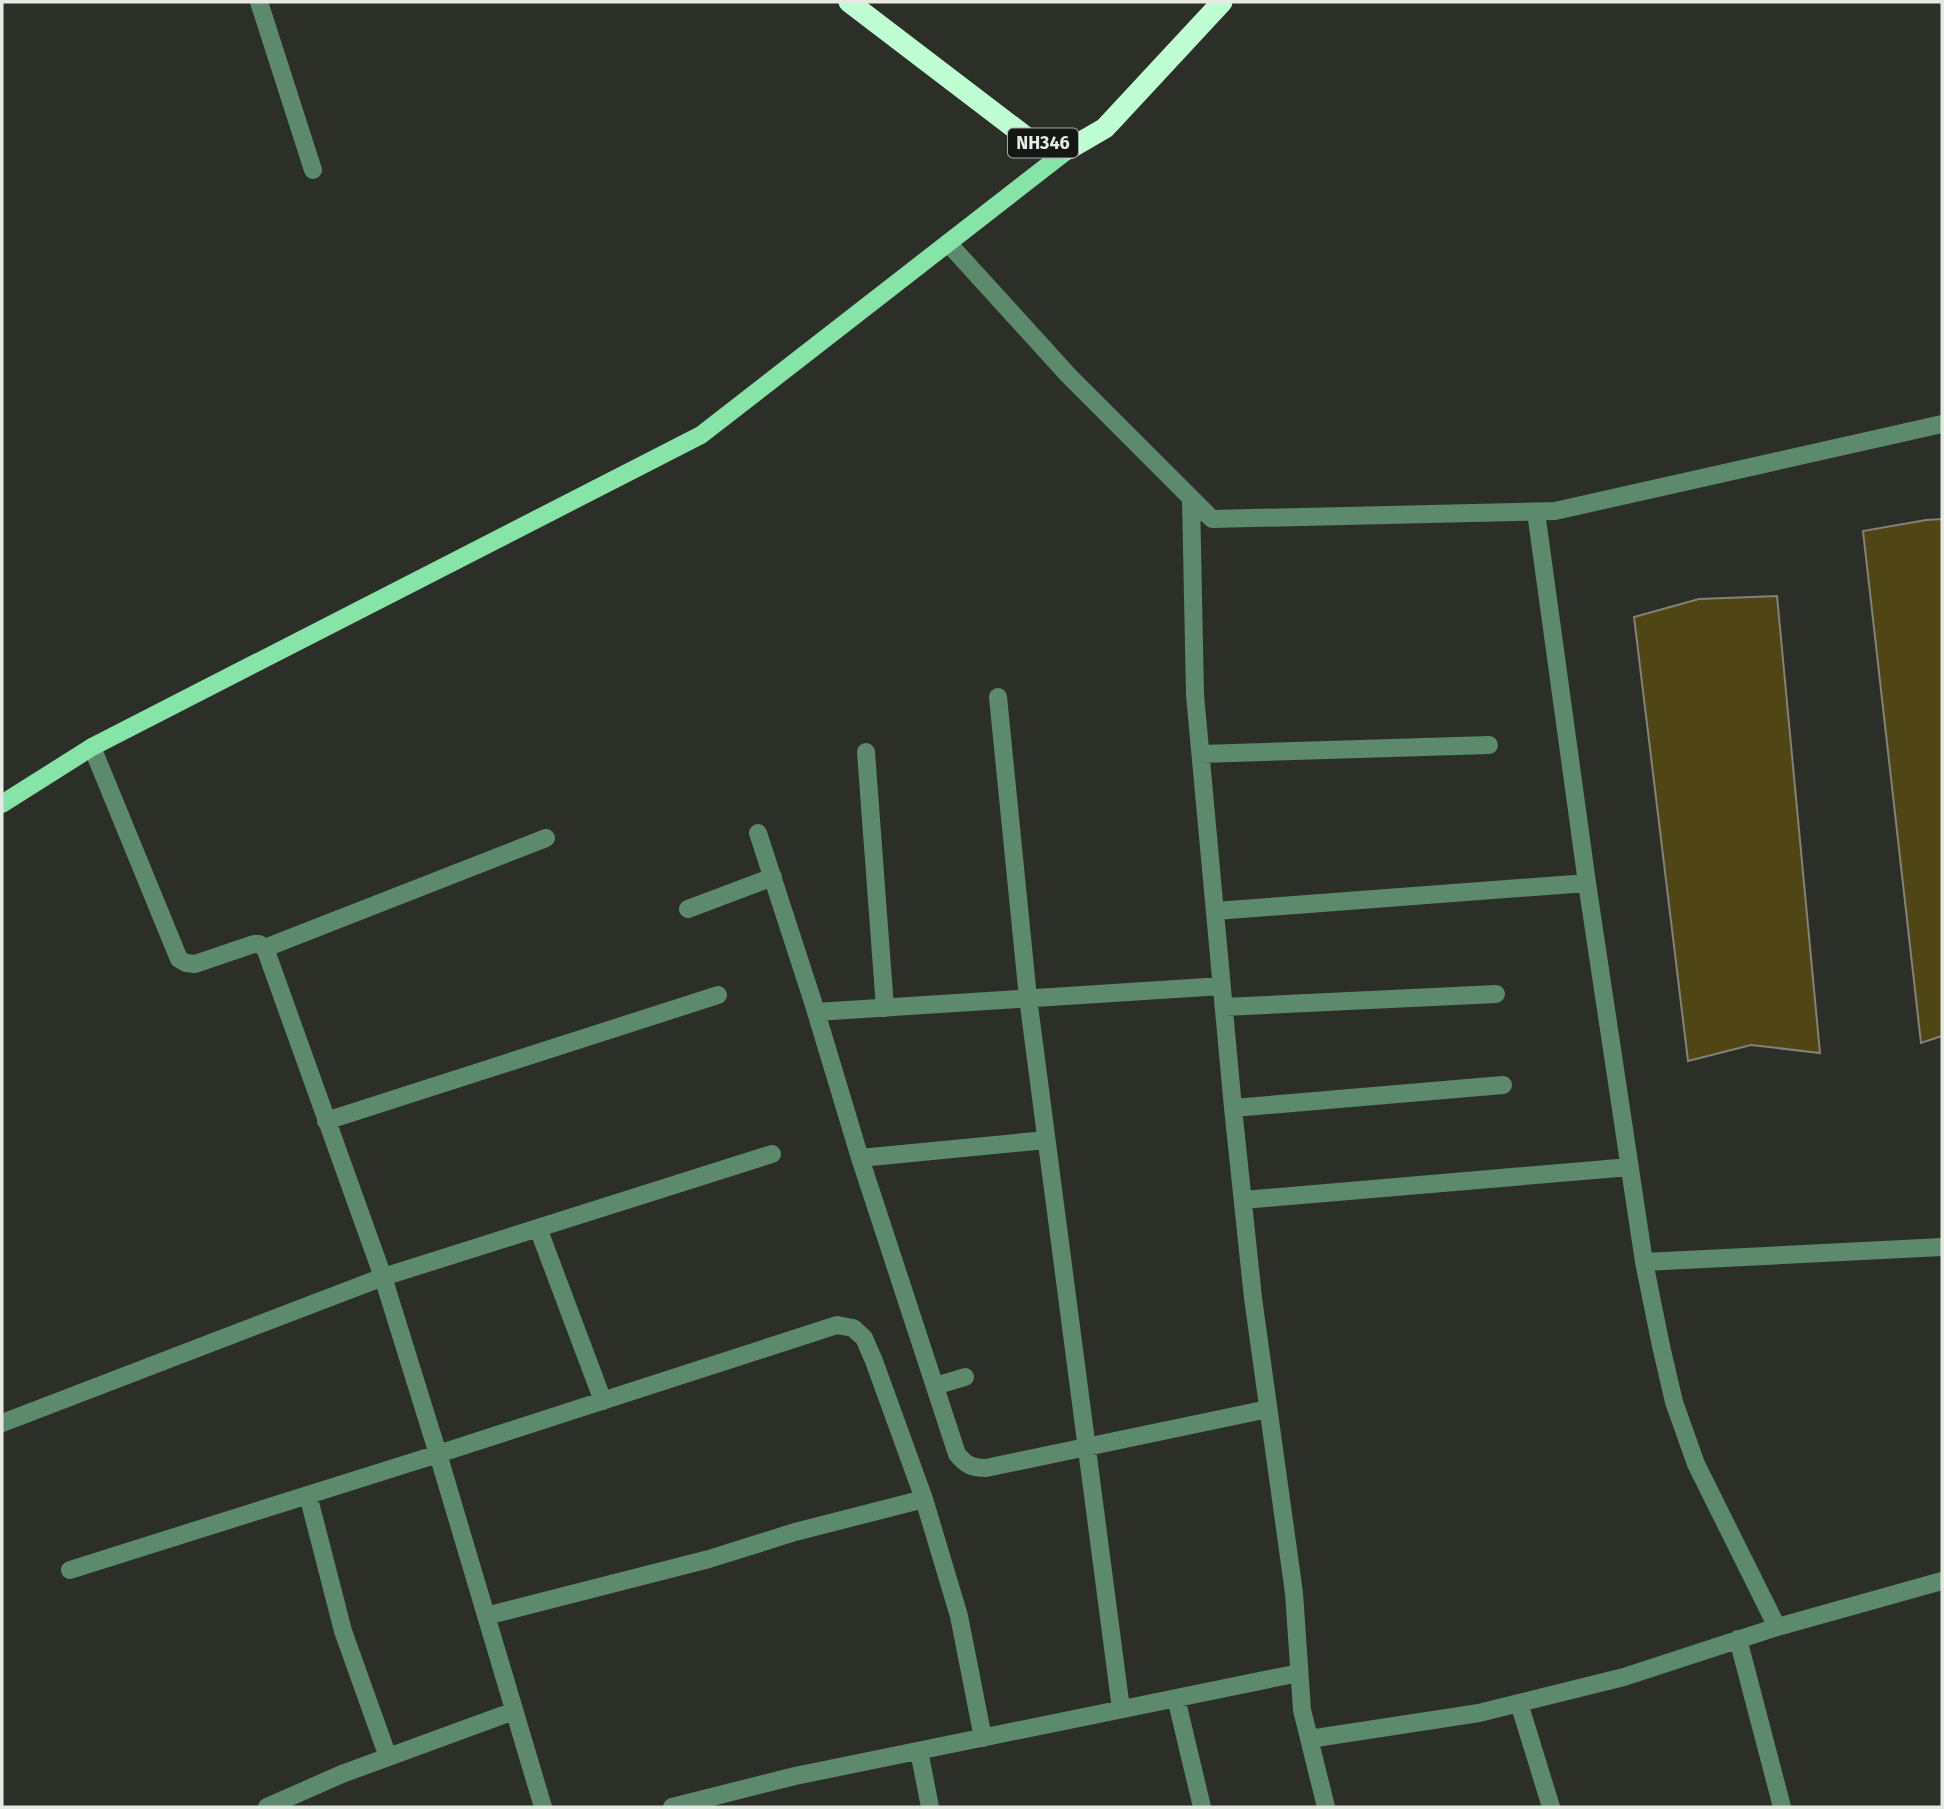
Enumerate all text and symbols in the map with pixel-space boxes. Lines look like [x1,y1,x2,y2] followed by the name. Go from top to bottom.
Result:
[1008,128,1078,158] road number: NH346

